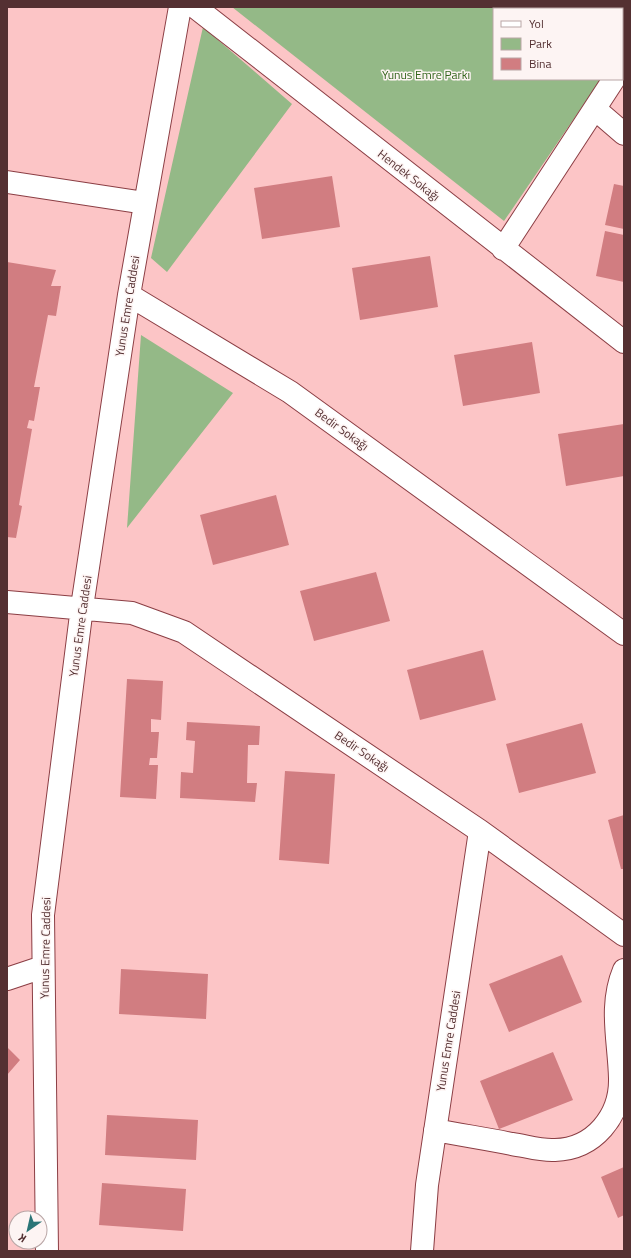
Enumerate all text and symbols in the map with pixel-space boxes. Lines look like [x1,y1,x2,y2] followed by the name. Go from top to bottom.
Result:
[493,8,623,80] legend
[529,14,544,33] text: Yol
[529,34,552,53] text: Park
[529,54,551,73] text: Bina
[382,65,470,84] park label: Yunus Emre Parkı
[374,145,444,205] street label: Hendek Sokağı
[110,254,144,358] street label: Yunus Emre Caddesi
[311,403,373,455] street label: Bedir Sokağı
[63,574,97,678] street label: Yunus Emre Caddesi
[331,726,393,776] street label: Bedir Sokağı
[35,897,55,999] street label: Yunus Emre Caddesi
[431,989,465,1093] street label: Yunus Emre Caddesi
[8,1210,48,1250] north arrow
[15,1230,30,1247] text: K

